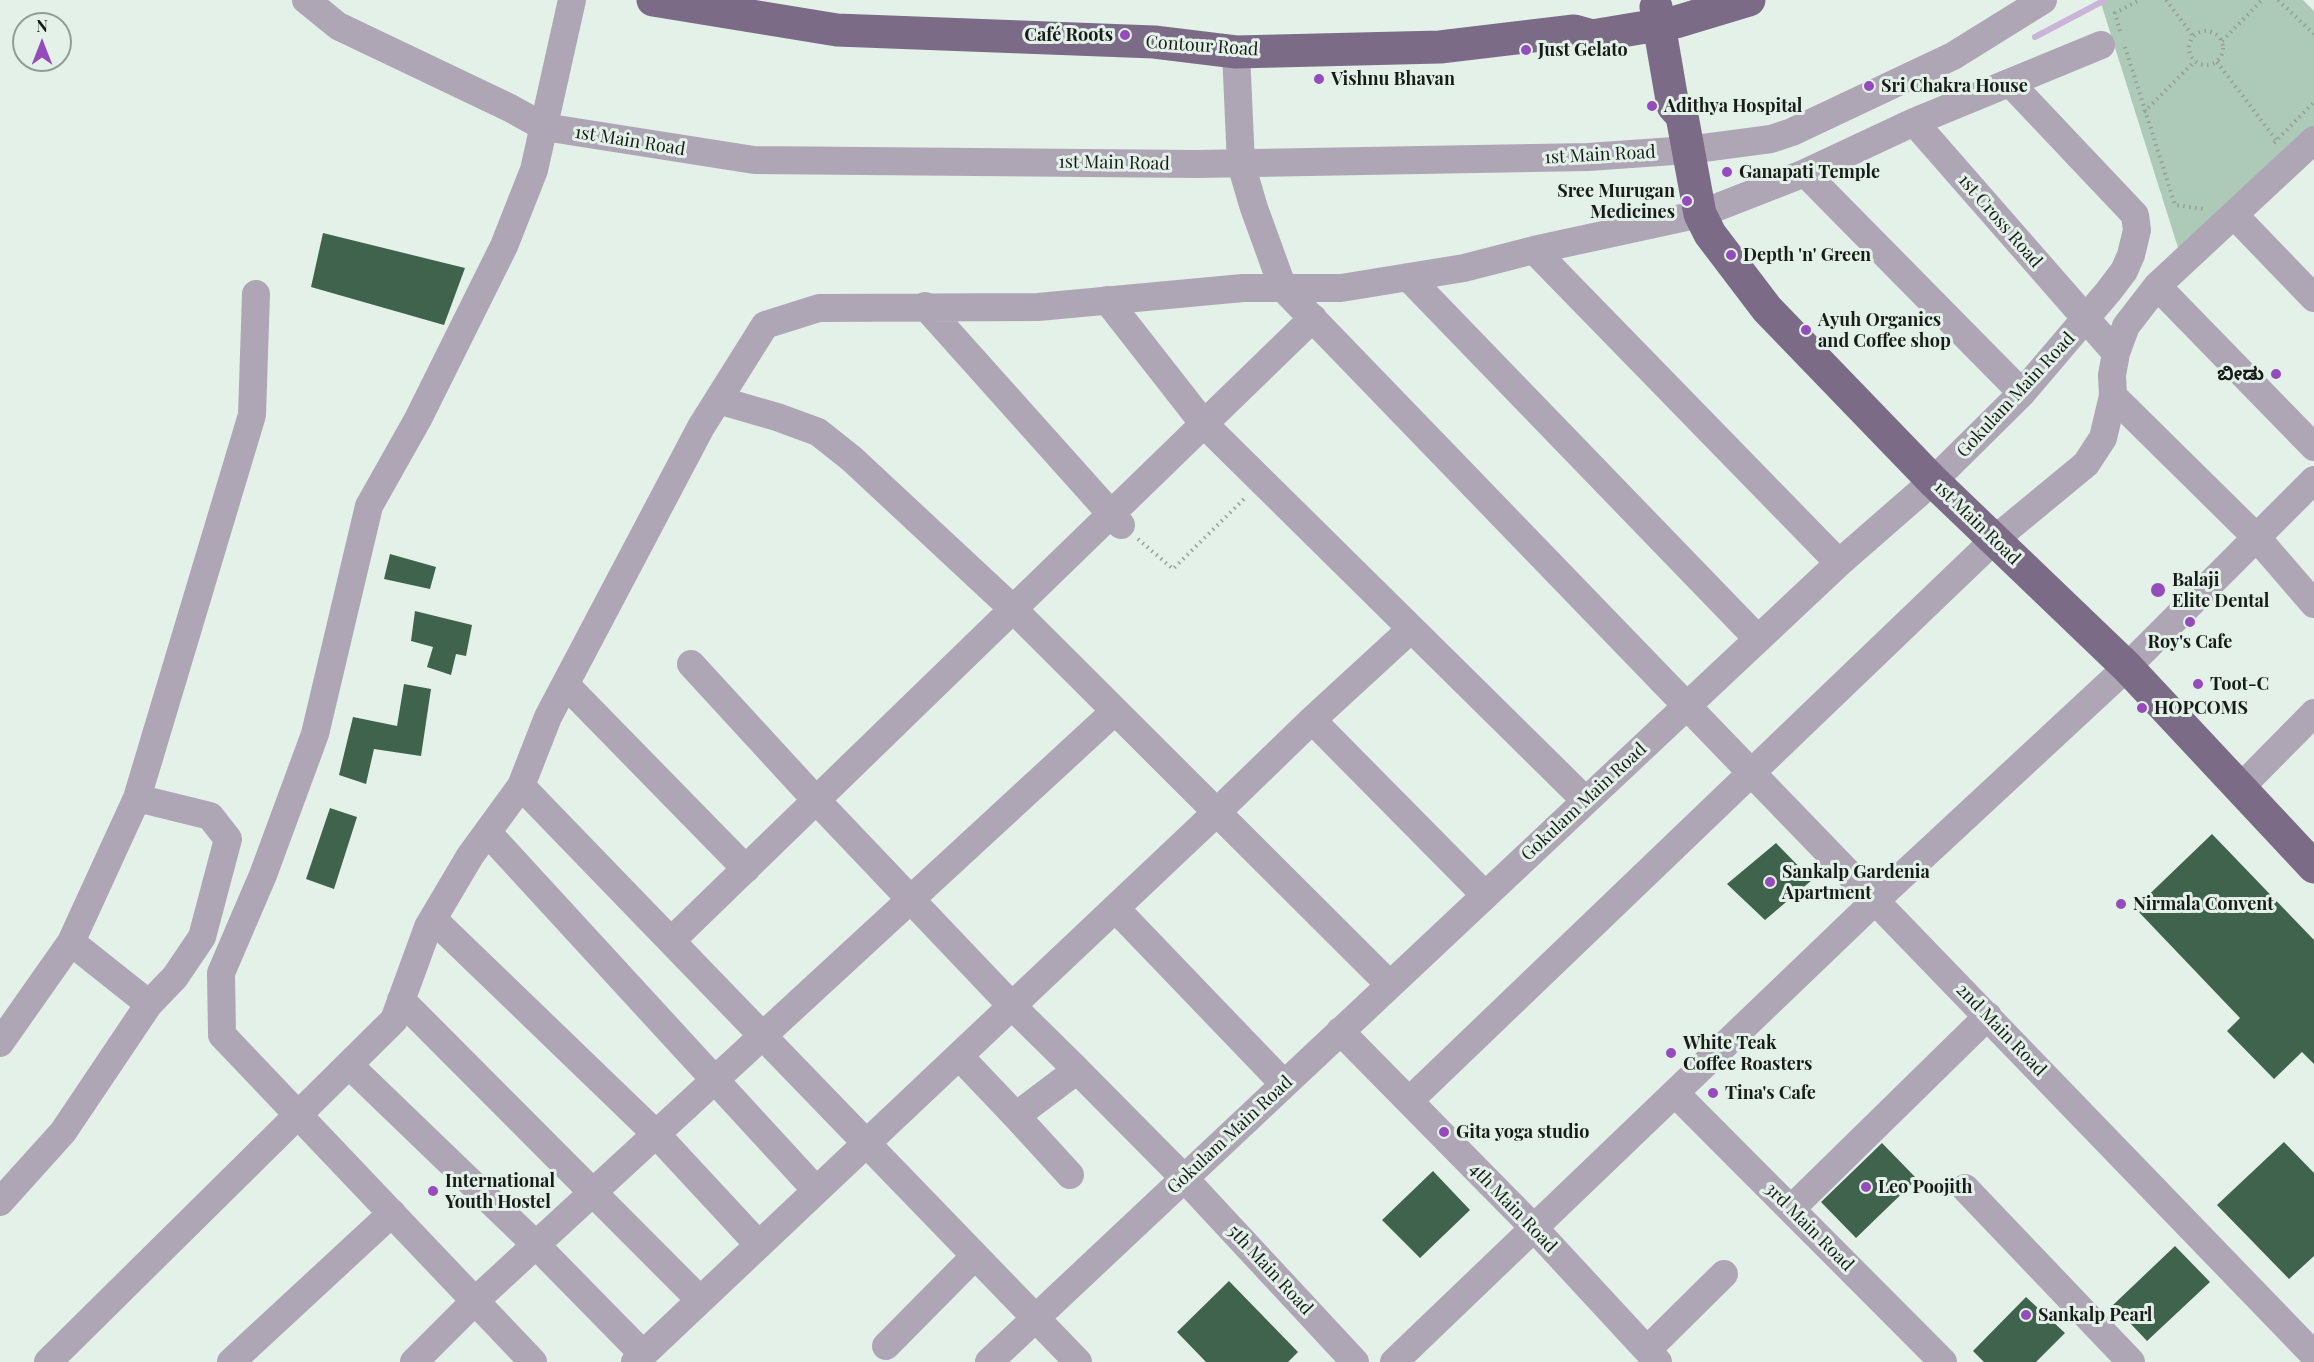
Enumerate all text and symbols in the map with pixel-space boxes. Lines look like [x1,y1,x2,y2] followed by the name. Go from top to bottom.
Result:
[12,12,72,72] north arrow
[36,15,48,36] text: N
[1024,24,1113,46] place label: Café Roots
[1118,28,1132,42] marker: Café Roots
[1145,31,1259,61] street label: Contour Road
[1538,39,1628,61] place label: Just Gelato
[1519,43,1533,57] marker: Just Gelato
[1331,68,1455,90] place label: Vishnu Bhavan
[1312,72,1326,86] marker: Vishnu Bhavan
[1881,75,2028,97] place label: Sri Chakra House
[1862,79,1876,93] marker: Sri Chakra House
[1664,95,1802,117] place label: Adithya Hospital
[1645,99,1659,113] marker: Adithya Hospital
[573,122,687,160] street label: 1st Main Road
[1544,141,1656,169] street label: 1st Main Road
[1058,151,1170,175] street label: 1st Main Road
[1739,161,1880,183] place label: Ganapati Temple
[1720,165,1734,179] marker: Ganapati Temple
[1953,170,2047,272] street label: 1st Cross Road
[1557,180,1675,222] place label: Sree Murugan Medicines
[1680,194,1694,208] marker: Sree Murugan Medicines
[1743,244,1871,266] place label: Depth 'n' Green
[1724,248,1738,262] marker: Depth 'n' Green
[1818,309,1951,352] place label: Ayuh Organics and Coffee shop
[1799,323,1813,337] marker: Ayuh Organics and Coffee shop
[1952,328,2080,462] street label: Gokulam Main Road
[2217,363,2264,385] place label: ಬೀಡು
[2269,367,2283,381] marker: ಬೀಡು
[1929,476,2025,570] street label: 1st Main Road
[2172,569,2269,612] place label: Balaji Elite Dental
[2149,581,2167,599] marker: Balaji Elite Dental
[2183,615,2197,629] marker: Roy's Cafe
[2148,631,2232,653] place label: Roy's Cafe
[2210,673,2269,695] place label: Toot-C
[2191,677,2205,691] marker: Toot-C
[2154,697,2248,719] place label: HOPCOMS
[2135,701,2149,715] marker: HOPCOMS
[1517,738,1651,866] street label: Gokulam Main Road
[1782,861,1930,904] place label: Sankalp Gardenia Apartment
[1763,875,1777,889] marker: Sankalp Gardenia Apartment
[2133,893,2274,915] place label: Nirmala Convent
[2114,897,2128,911] marker: Nirmala Convent
[1951,979,2051,1081] street label: 2nd Main Road
[1683,1032,1812,1074] place label: White Teak Coffee Roasters
[1664,1046,1678,1060] marker: White Teak Coffee Roasters
[1163,1071,1297,1199] street label: Gokulam Main Road
[1725,1082,1816,1104] place label: Tina's Cafe
[1706,1086,1720,1100] marker: Tina's Cafe
[1456,1121,1589,1143] place label: Gita yoga studio
[1437,1125,1451,1139] marker: Gita yoga studio
[1465,1159,1561,1257] street label: 4th Main Road
[445,1170,555,1212] place label: International Youth Hostel
[1878,1176,1972,1198] place label: Leo Poojith
[1760,1178,1858,1276] street label: 3rd Main Road
[1859,1180,1873,1194] marker: Leo Poojith
[426,1184,440,1198] marker: International Youth Hostel
[1223,1221,1317,1319] street label: 5th Main Road
[2038,1304,2152,1326] place label: Sankalp Pearl
[2019,1308,2033,1322] marker: Sankalp Pearl

